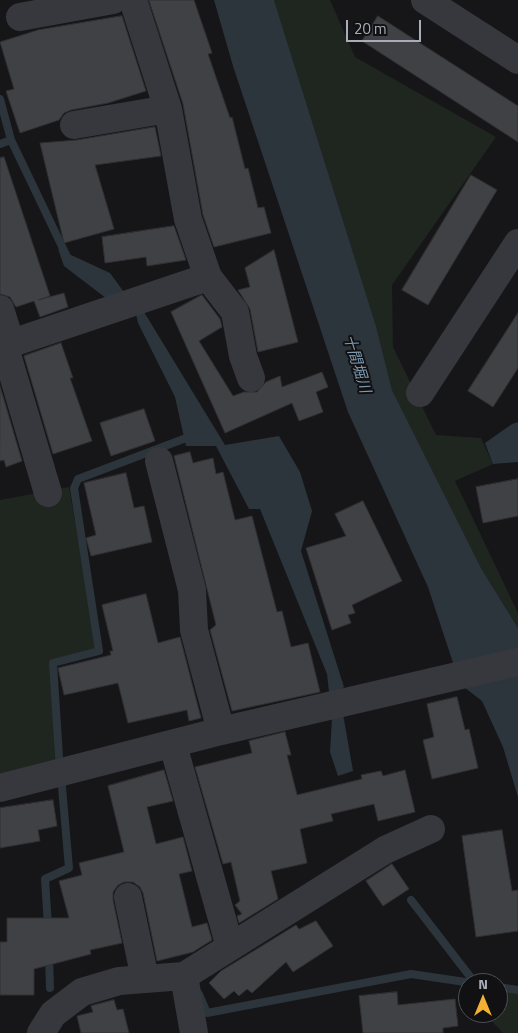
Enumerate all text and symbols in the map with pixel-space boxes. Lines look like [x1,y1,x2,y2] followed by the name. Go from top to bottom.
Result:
[348,10,423,42] scale bar
[354,17,387,40] text: 20 m
[339,333,373,395] water label: 十間堀川
[458,973,508,1023] north arrow
[478,973,488,994] text: N

